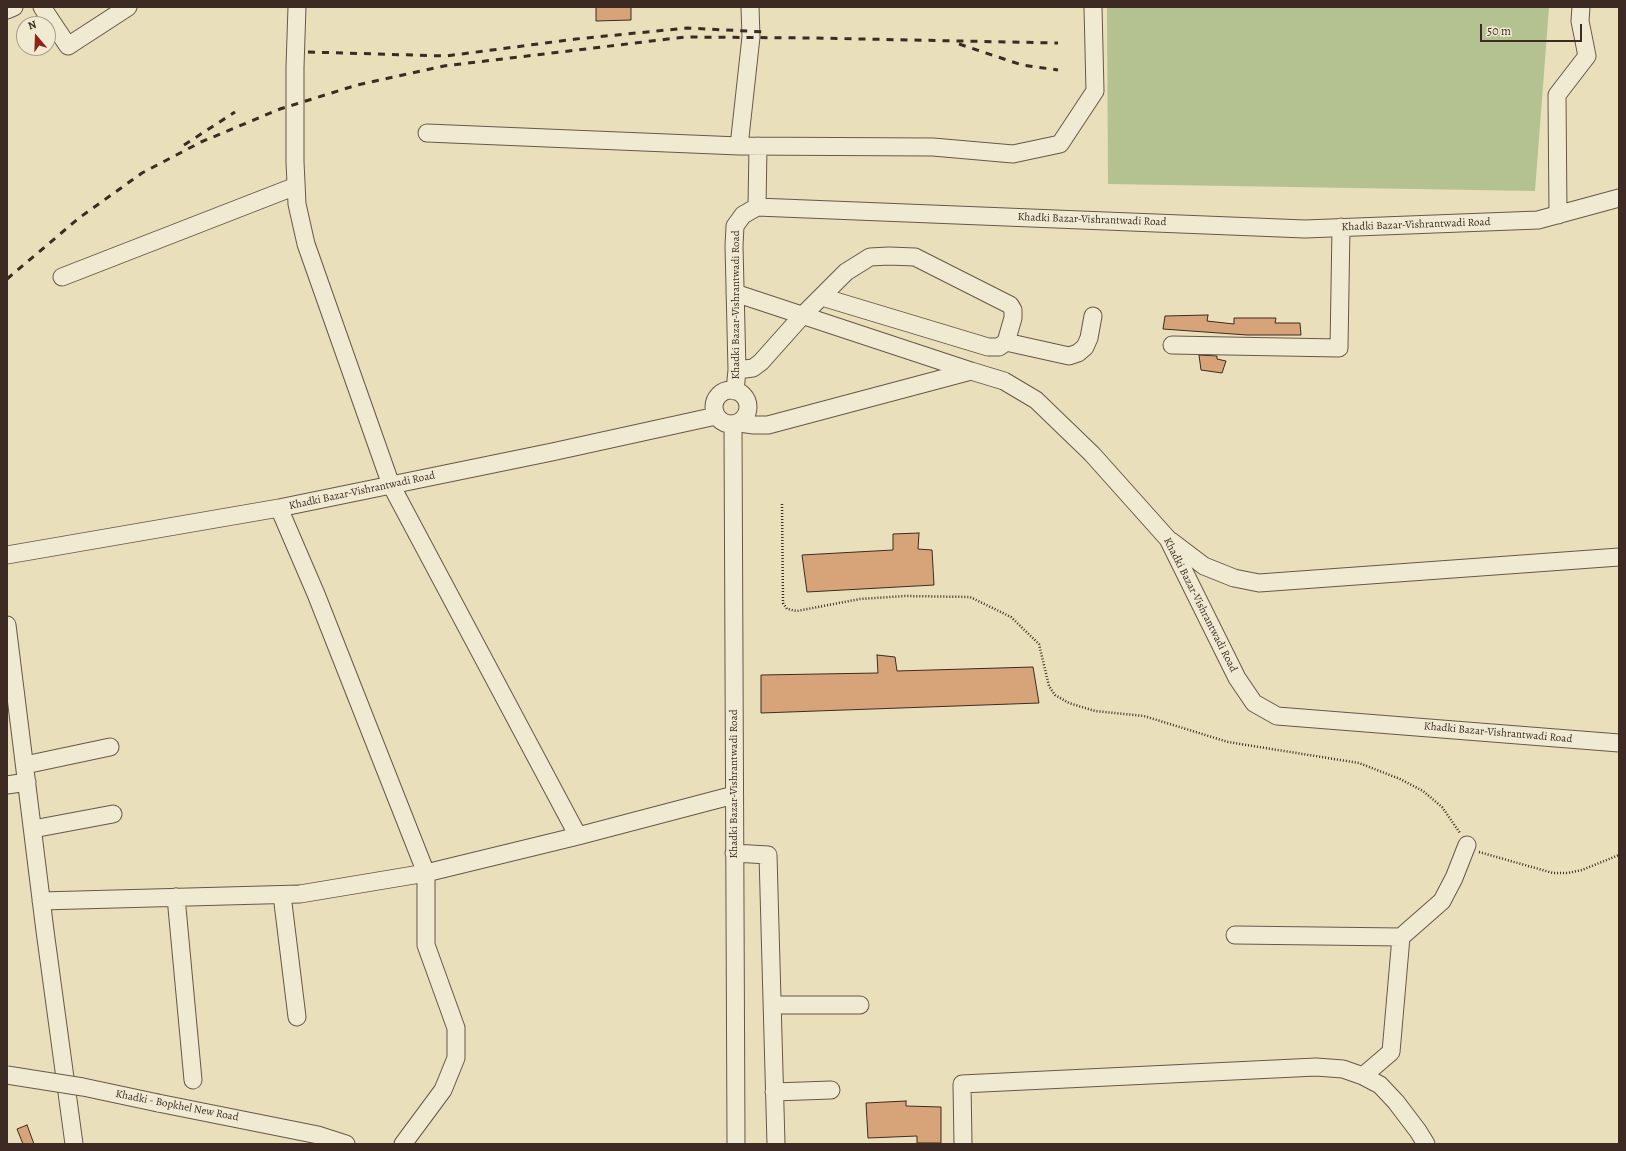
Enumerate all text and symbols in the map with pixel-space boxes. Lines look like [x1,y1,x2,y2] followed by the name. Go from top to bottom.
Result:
[16,16,56,56] north arrow
[1482,16,1584,42] scale bar
[26,17,38,34] text: N
[1487,23,1511,39] text: 50 m
[1017,211,1167,229] street label: Khadki Bazar-Vishrantwadi Road
[1341,216,1491,234] street label: Khadki Bazar-Vishrantwadi Road
[729,230,743,380] street label: Khadki Bazar-Vishrantwadi Road
[288,469,436,513] street label: Khadki Bazar-Vishrantwadi Road
[1160,536,1240,674] street label: Khadki Bazar-Vishrantwadi Road
[727,709,741,859] street label: Khadki Bazar-Vishrantwadi Road
[1423,720,1573,746] street label: Khadki Bazar-Vishrantwadi Road
[114,1088,240,1124] street label: Khadki - Bopkhel New Road

